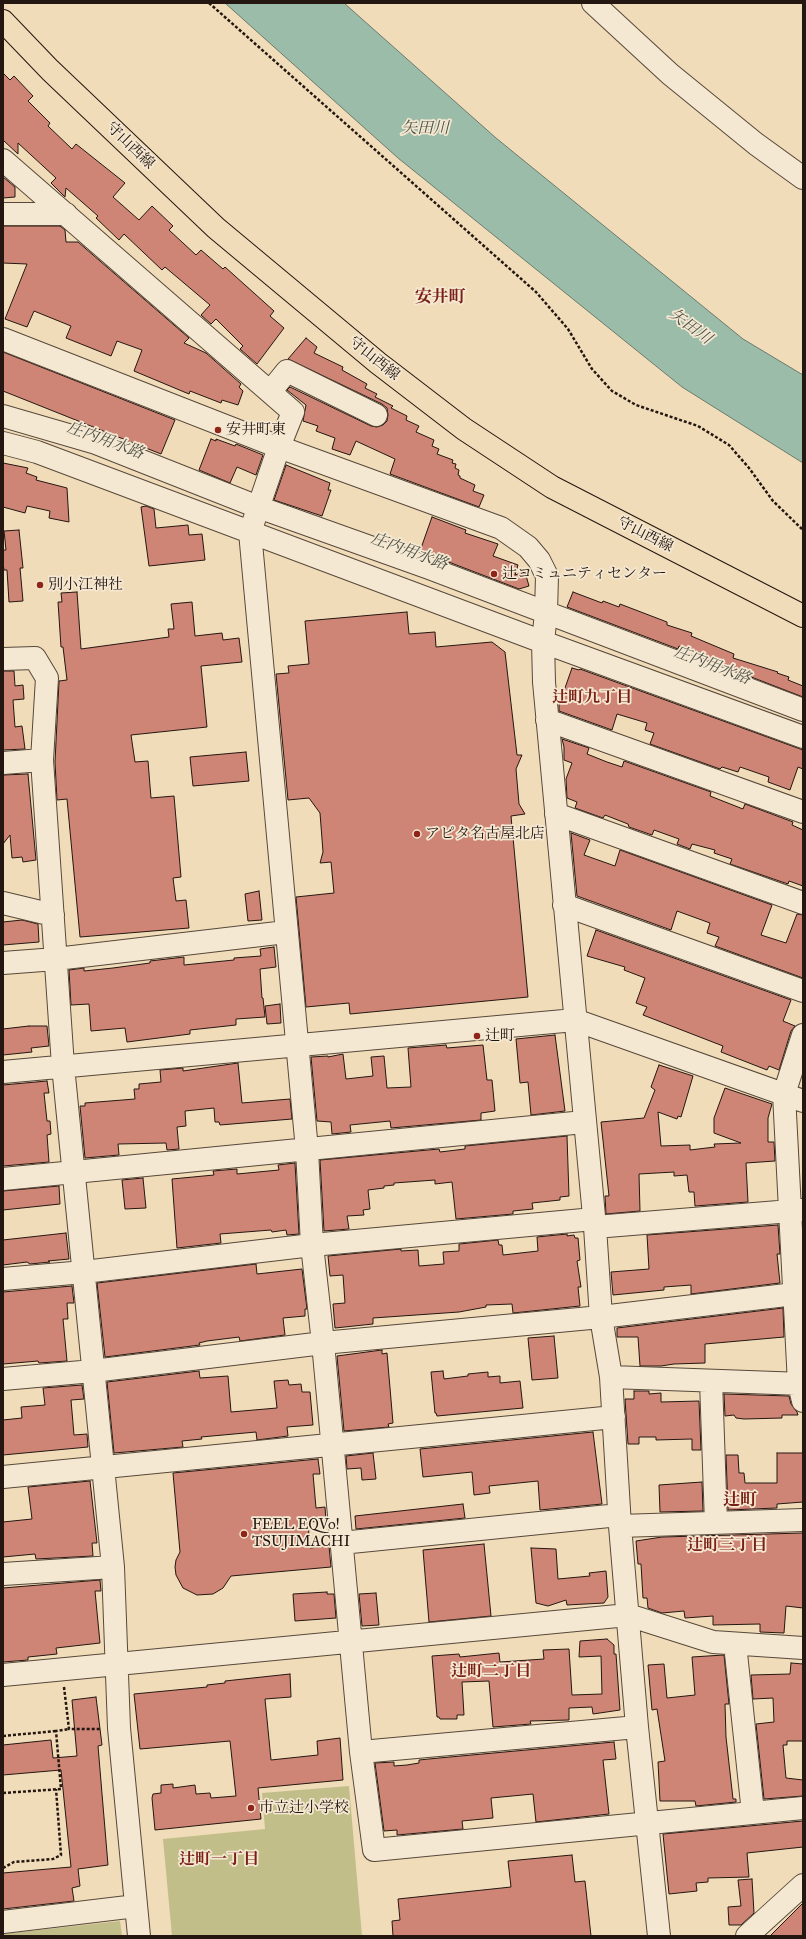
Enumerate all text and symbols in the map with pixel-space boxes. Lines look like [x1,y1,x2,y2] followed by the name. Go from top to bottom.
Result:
[102,119,158,173] street label: 守山西線
[401,119,449,139] water label: 矢田川
[415,288,465,308] district label: 安井町
[665,305,715,349] water label: 矢田川
[345,333,403,385] street label: 守山西線
[64,418,146,464] water label: 庄内用水路
[226,421,286,439] place label: 安井町東
[213,425,223,435] marker: 安井町東
[614,513,676,557] street label: 守山西線
[368,529,450,575] water label: 庄内用水路
[502,565,667,583] place label: 辻コミュニティセンター
[489,569,499,579] marker: 辻コミュニティセンター
[48,576,123,594] place label: 別小江神社
[35,580,45,590] marker: 別小江神社
[671,643,753,689] water label: 庄内用水路
[552,688,632,708] district label: 辻町九丁目
[425,825,545,843] place label: アピタ名古屋北店
[412,829,422,839] marker: アピタ名古屋北店
[485,1027,515,1045] place label: 辻町
[472,1031,482,1041] marker: 辻町
[723,1491,757,1511] district label: 辻町
[252,1516,350,1551] place label: FEEL EQVo! TSUJIMACHI
[239,1529,249,1539] marker: FEEL EQVo! TSUJIMACHI
[687,1536,767,1556] district label: 辻町三丁目
[451,1662,531,1682] district label: 辻町二丁目
[259,1799,349,1817] place label: 市立辻小学校
[246,1803,256,1813] marker: 市立辻小学校
[179,1850,259,1870] district label: 辻町一丁目

